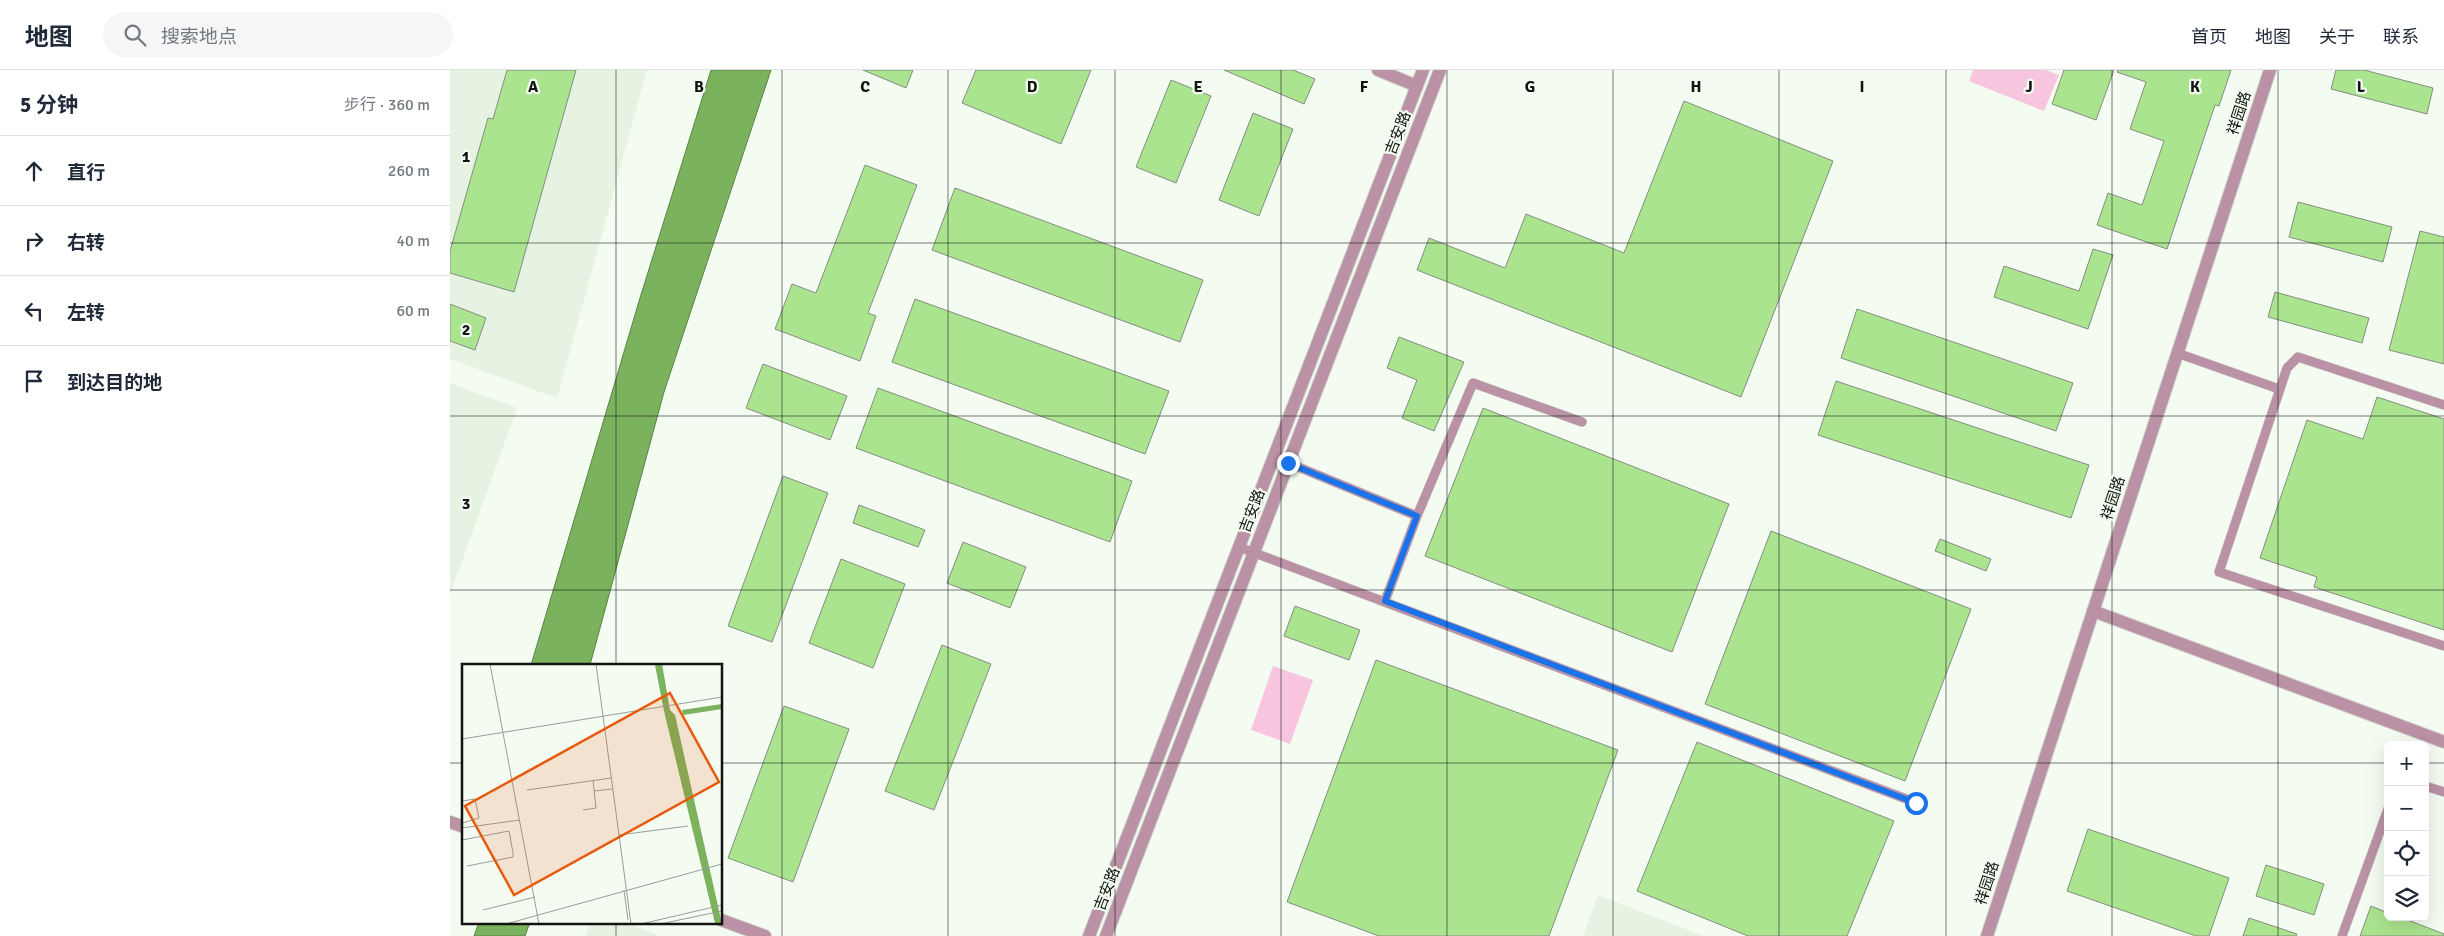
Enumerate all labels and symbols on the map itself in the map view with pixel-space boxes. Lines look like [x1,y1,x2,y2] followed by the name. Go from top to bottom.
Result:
[528,77,539,97] text: A
[694,77,704,97] text: B
[860,77,870,97] text: C
[1027,77,1038,97] text: D
[1193,77,1203,97] text: E
[1360,77,1369,97] text: F
[1525,77,1535,97] text: G
[1691,77,1701,97] text: H
[1859,77,1865,97] text: I
[2025,77,2033,97] text: J
[2190,77,2200,97] text: K
[2357,77,2366,97] text: L
[2223,89,2255,137] street label: 祥园路
[1382,109,1414,157] street label: 吉安路
[462,147,471,167] text: 1
[462,320,470,340] text: 2
[1277,452,1300,475] route end
[2097,474,2129,522] street label: 祥园路
[1236,487,1268,535] street label: 吉安路
[462,494,470,514] text: 3
[462,664,722,924] inset map
[1905,792,1928,815] route start
[1971,859,2003,907] street label: 祥园路
[1091,865,1123,913] street label: 吉安路

